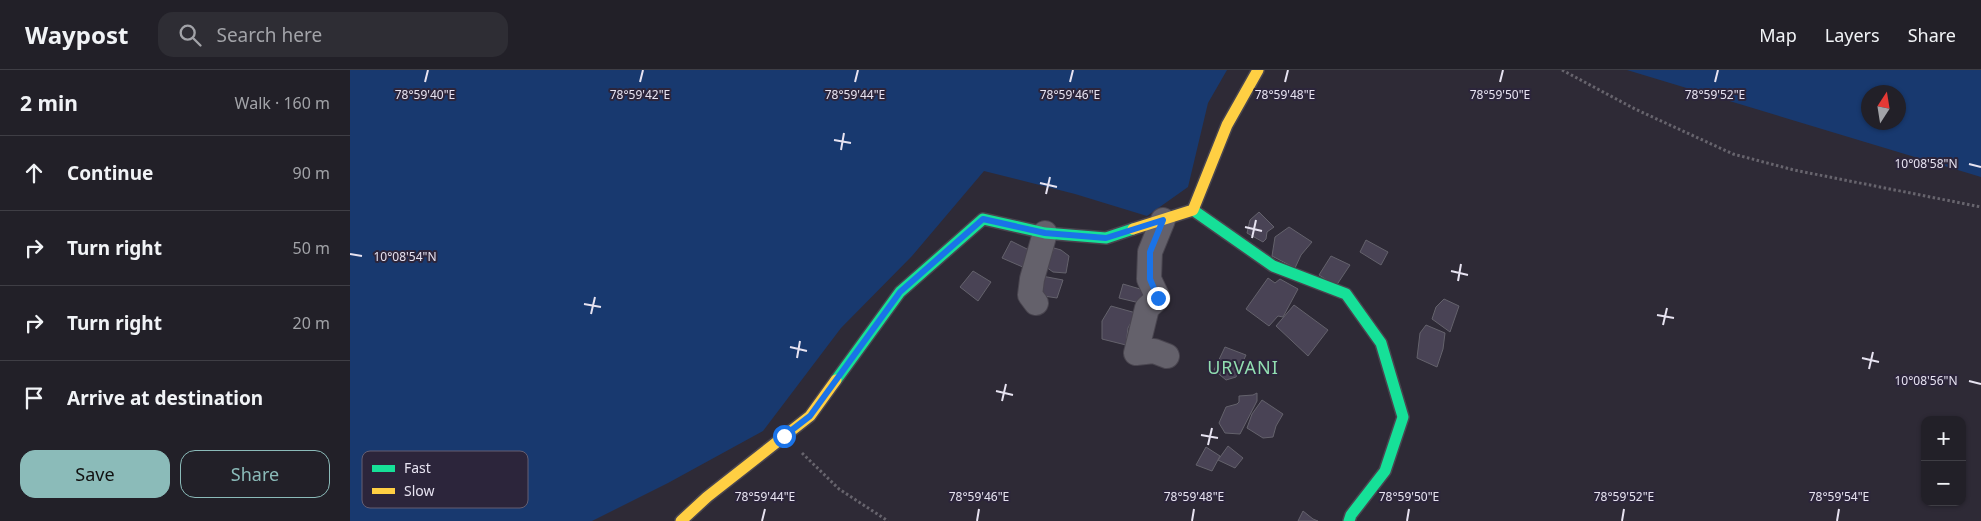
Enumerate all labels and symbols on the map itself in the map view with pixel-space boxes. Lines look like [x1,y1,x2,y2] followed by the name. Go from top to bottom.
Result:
[1861,85,1906,130] north arrow
[395,86,455,103] text: 78°59'40"E
[610,86,670,103] text: 78°59'42"E
[825,86,885,103] text: 78°59'44"E
[1040,86,1100,103] text: 78°59'46"E
[1255,86,1315,103] text: 78°59'48"E
[1470,86,1530,103] text: 78°59'50"E
[1685,86,1745,103] text: 78°59'52"E
[1894,155,1958,172] text: 10°08'58"N
[373,248,437,265] text: 10°08'54"N
[1147,287,1170,310] route end
[1207,355,1279,379] district label: URVANI
[1894,372,1958,389] text: 10°08'56"N
[773,425,796,448] route start
[362,451,528,508] legend
[404,458,431,477] text: Fast
[404,481,435,500] text: Slow
[735,488,795,505] text: 78°59'44"E
[949,488,1009,505] text: 78°59'46"E
[1164,488,1224,505] text: 78°59'48"E
[1379,488,1439,505] text: 78°59'50"E
[1594,488,1654,505] text: 78°59'52"E
[1809,488,1869,505] text: 78°59'54"E

